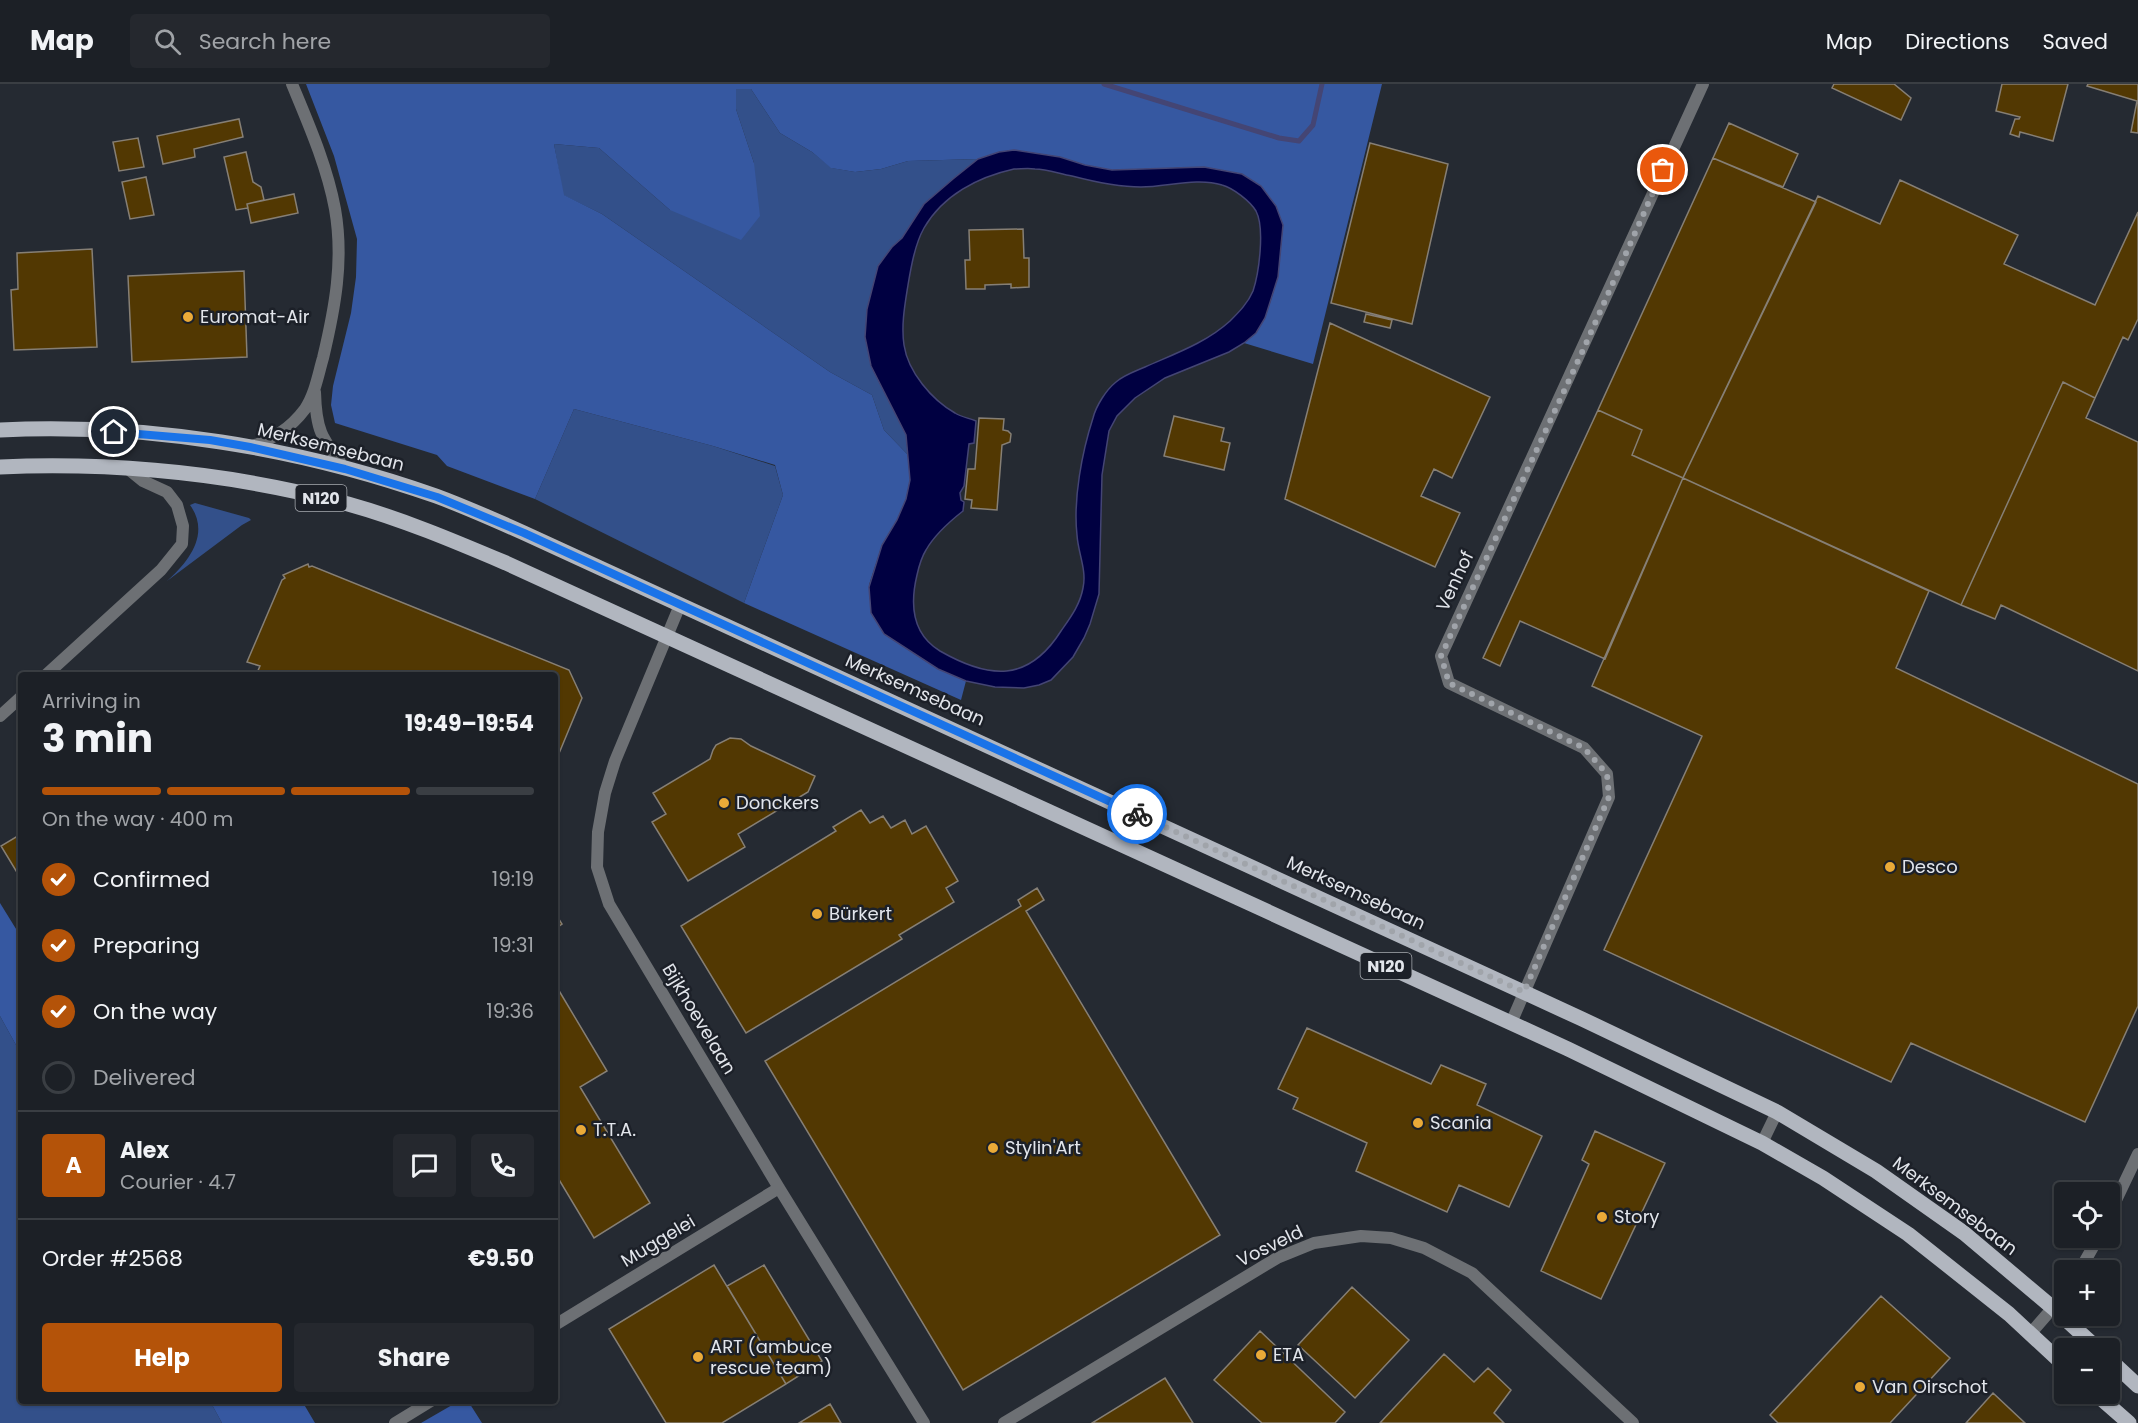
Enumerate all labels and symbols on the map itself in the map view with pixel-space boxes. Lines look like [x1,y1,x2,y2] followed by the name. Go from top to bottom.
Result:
[1637,144,1688,195] pin
[200,304,310,329] place label: Euromat-Air
[181,310,195,324] marker: Euromat-Air
[88,406,139,457] pin
[255,416,407,477] street label: Merksemsebaan
[296,485,346,511] road number: N120
[1430,547,1479,615] street label: Venhof
[841,648,989,732] street label: Merksemsebaan
[1107,784,1167,844] courier
[736,790,819,815] place label: Donckers
[717,796,731,810] marker: Donckers
[1283,849,1430,936] street label: Merksemsebaan
[1902,854,1958,879] place label: Desco
[1883,860,1897,874] marker: Desco
[829,901,892,926] place label: Bürkert
[810,907,824,921] marker: Bürkert
[1360,953,1412,979] road number: N120
[657,959,742,1079] street label: Bijkhoevelaan
[1430,1110,1492,1135] place label: Scania
[1411,1116,1425,1130] marker: Scania
[593,1117,636,1142] place label: T.T.A.
[574,1123,588,1137] marker: T.T.A.
[1005,1135,1081,1160] place label: Stylin'Art
[986,1141,1000,1155] marker: Stylin'Art
[1888,1150,2023,1261] street label: Merksemsebaan
[1614,1204,1660,1229] place label: Story
[616,1209,700,1273] street label: Muggelei
[1595,1210,1609,1224] marker: Story
[1232,1219,1307,1272] street label: Vosveld
[710,1334,832,1380] place label: ART (ambuce rescue team)
[1273,1342,1304,1367] place label: ETA
[1254,1348,1268,1362] marker: ETA
[691,1350,705,1364] marker: ART (ambuce rescue team)
[1872,1374,1988,1399] place label: Van Oirschot
[1853,1380,1867,1394] marker: Van Oirschot

